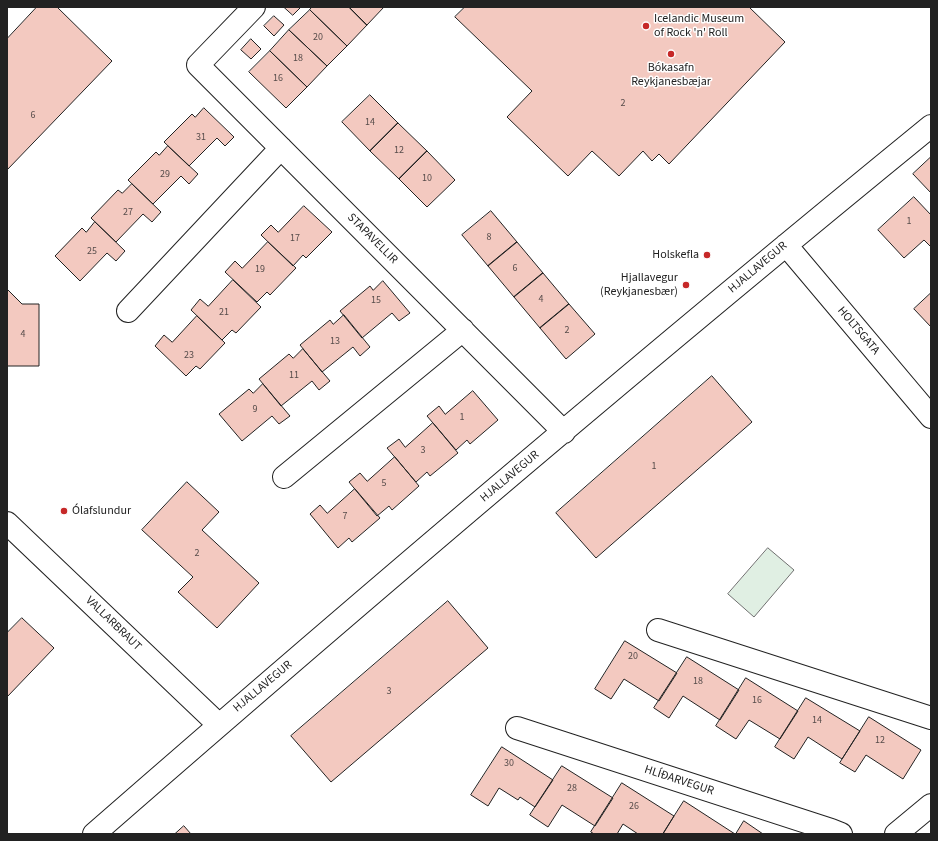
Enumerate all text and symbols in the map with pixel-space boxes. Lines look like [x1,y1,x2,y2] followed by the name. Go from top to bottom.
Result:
[654,12,744,40] place label: Icelandic Museum of Rock 'n' Roll
[641,21,651,31] marker: Icelandic Museum of Rock 'n' Roll
[313,32,323,44] house number: 20
[666,49,676,59] marker: Bókasafn Reykjanesbæjar
[293,53,303,65] house number: 18
[631,61,711,89] place label: Bókasafn Reykjanesbæjar
[273,73,283,85] house number: 16
[621,98,625,110] house number: 2
[31,110,35,122] house number: 6
[365,117,375,129] house number: 14
[196,132,206,144] house number: 31
[394,145,404,157] house number: 12
[160,169,170,181] house number: 29
[422,173,432,185] house number: 10
[123,207,133,219] house number: 27
[344,211,400,267] street label: STAPAVELLIR
[907,216,911,228] house number: 1
[487,232,491,244] house number: 8
[290,233,300,245] house number: 17
[726,239,790,297] street label: HJALLAVEGUR
[87,246,97,258] house number: 25
[652,248,699,262] place label: Holskefla
[702,250,712,260] marker: Holskefla
[513,263,517,275] house number: 6
[255,264,265,276] house number: 19
[600,271,678,299] place label: Hjallavegur (Reykjanesbær)
[681,280,691,290] marker: Hjallavegur (Reykjanesbær)
[539,294,543,306] house number: 4
[371,295,381,307] house number: 15
[834,304,882,358] street label: HOLTSGATA
[219,307,229,319] house number: 21
[565,325,569,337] house number: 2
[21,329,25,341] house number: 4
[330,336,340,348] house number: 13
[184,350,194,362] house number: 23
[289,370,299,382] house number: 11
[253,404,257,416] house number: 9
[460,412,464,424] house number: 1
[421,445,425,457] house number: 3
[478,448,542,506] street label: HJALLAVEGUR
[652,461,656,473] house number: 1
[382,478,386,490] house number: 5
[72,504,131,518] place label: Ólafslundur
[59,506,69,516] marker: Ólafslundur
[343,511,347,523] house number: 7
[195,548,199,560] house number: 2
[82,594,144,654] street label: VALLARBRAUT
[628,651,638,663] house number: 20
[231,658,295,716] street label: HJALLAVEGUR
[693,676,703,688] house number: 18
[387,686,391,698] house number: 3
[752,695,762,707] house number: 16
[812,715,822,727] house number: 14
[875,735,885,747] house number: 12
[504,758,514,770] house number: 30
[642,763,716,799] street label: HLÍÐARVEGUR
[567,783,577,795] house number: 28
[629,801,639,813] house number: 26

